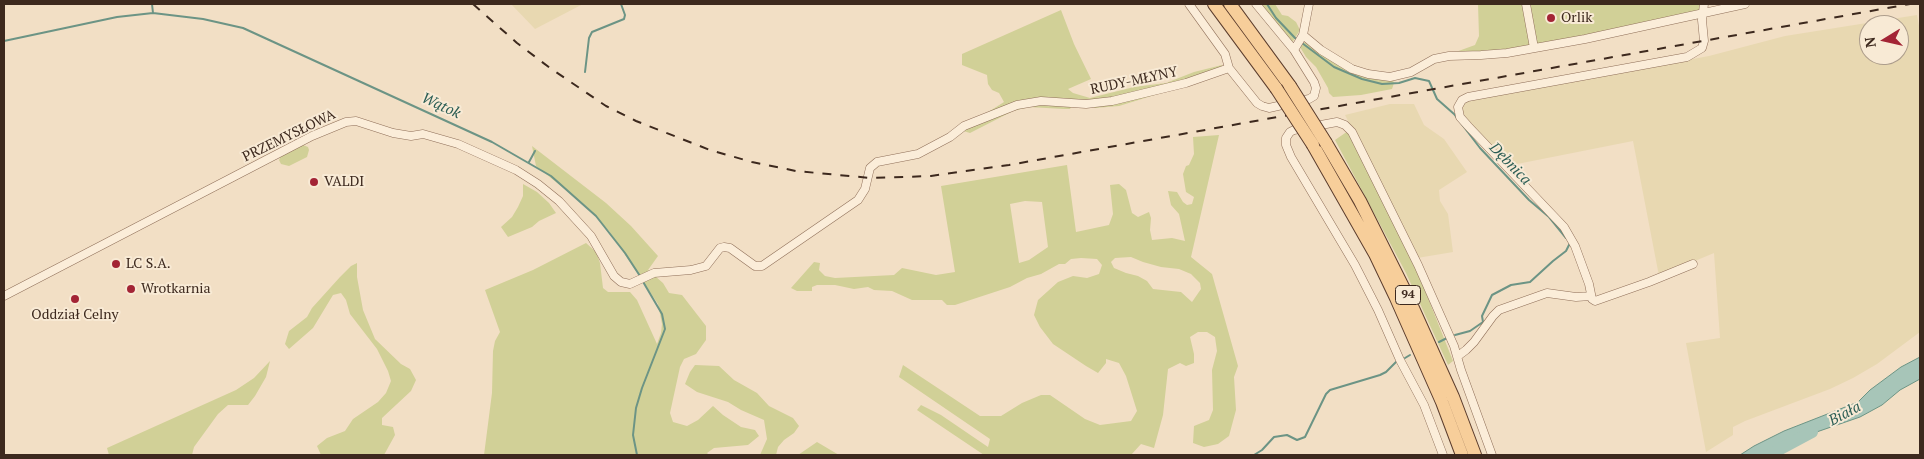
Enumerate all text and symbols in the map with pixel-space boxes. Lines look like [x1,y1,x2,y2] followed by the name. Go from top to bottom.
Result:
[1561,10,1592,26] place label: Orlik
[1545,12,1557,24] marker: Orlik
[1859,15,1909,65] north arrow
[1859,36,1880,49] text: N
[1089,64,1179,98] street label: RUDY-MŁYNY
[419,89,463,123] water label: Wątok
[240,106,338,166] street label: PRZEMYSŁOWA
[1485,139,1535,189] water label: Dębnica
[324,174,364,190] place label: VALDI
[308,176,320,188] marker: VALDI
[126,256,171,272] place label: LC S.A.
[110,258,122,270] marker: LC S.A.
[141,281,211,297] place label: Wrotkarnia
[125,283,137,295] marker: Wrotkarnia
[1396,286,1420,304] road number: 94
[69,293,81,305] marker: Oddział Celny
[31,307,119,323] place label: Oddział Celny
[1826,398,1864,430] water label: Biała

